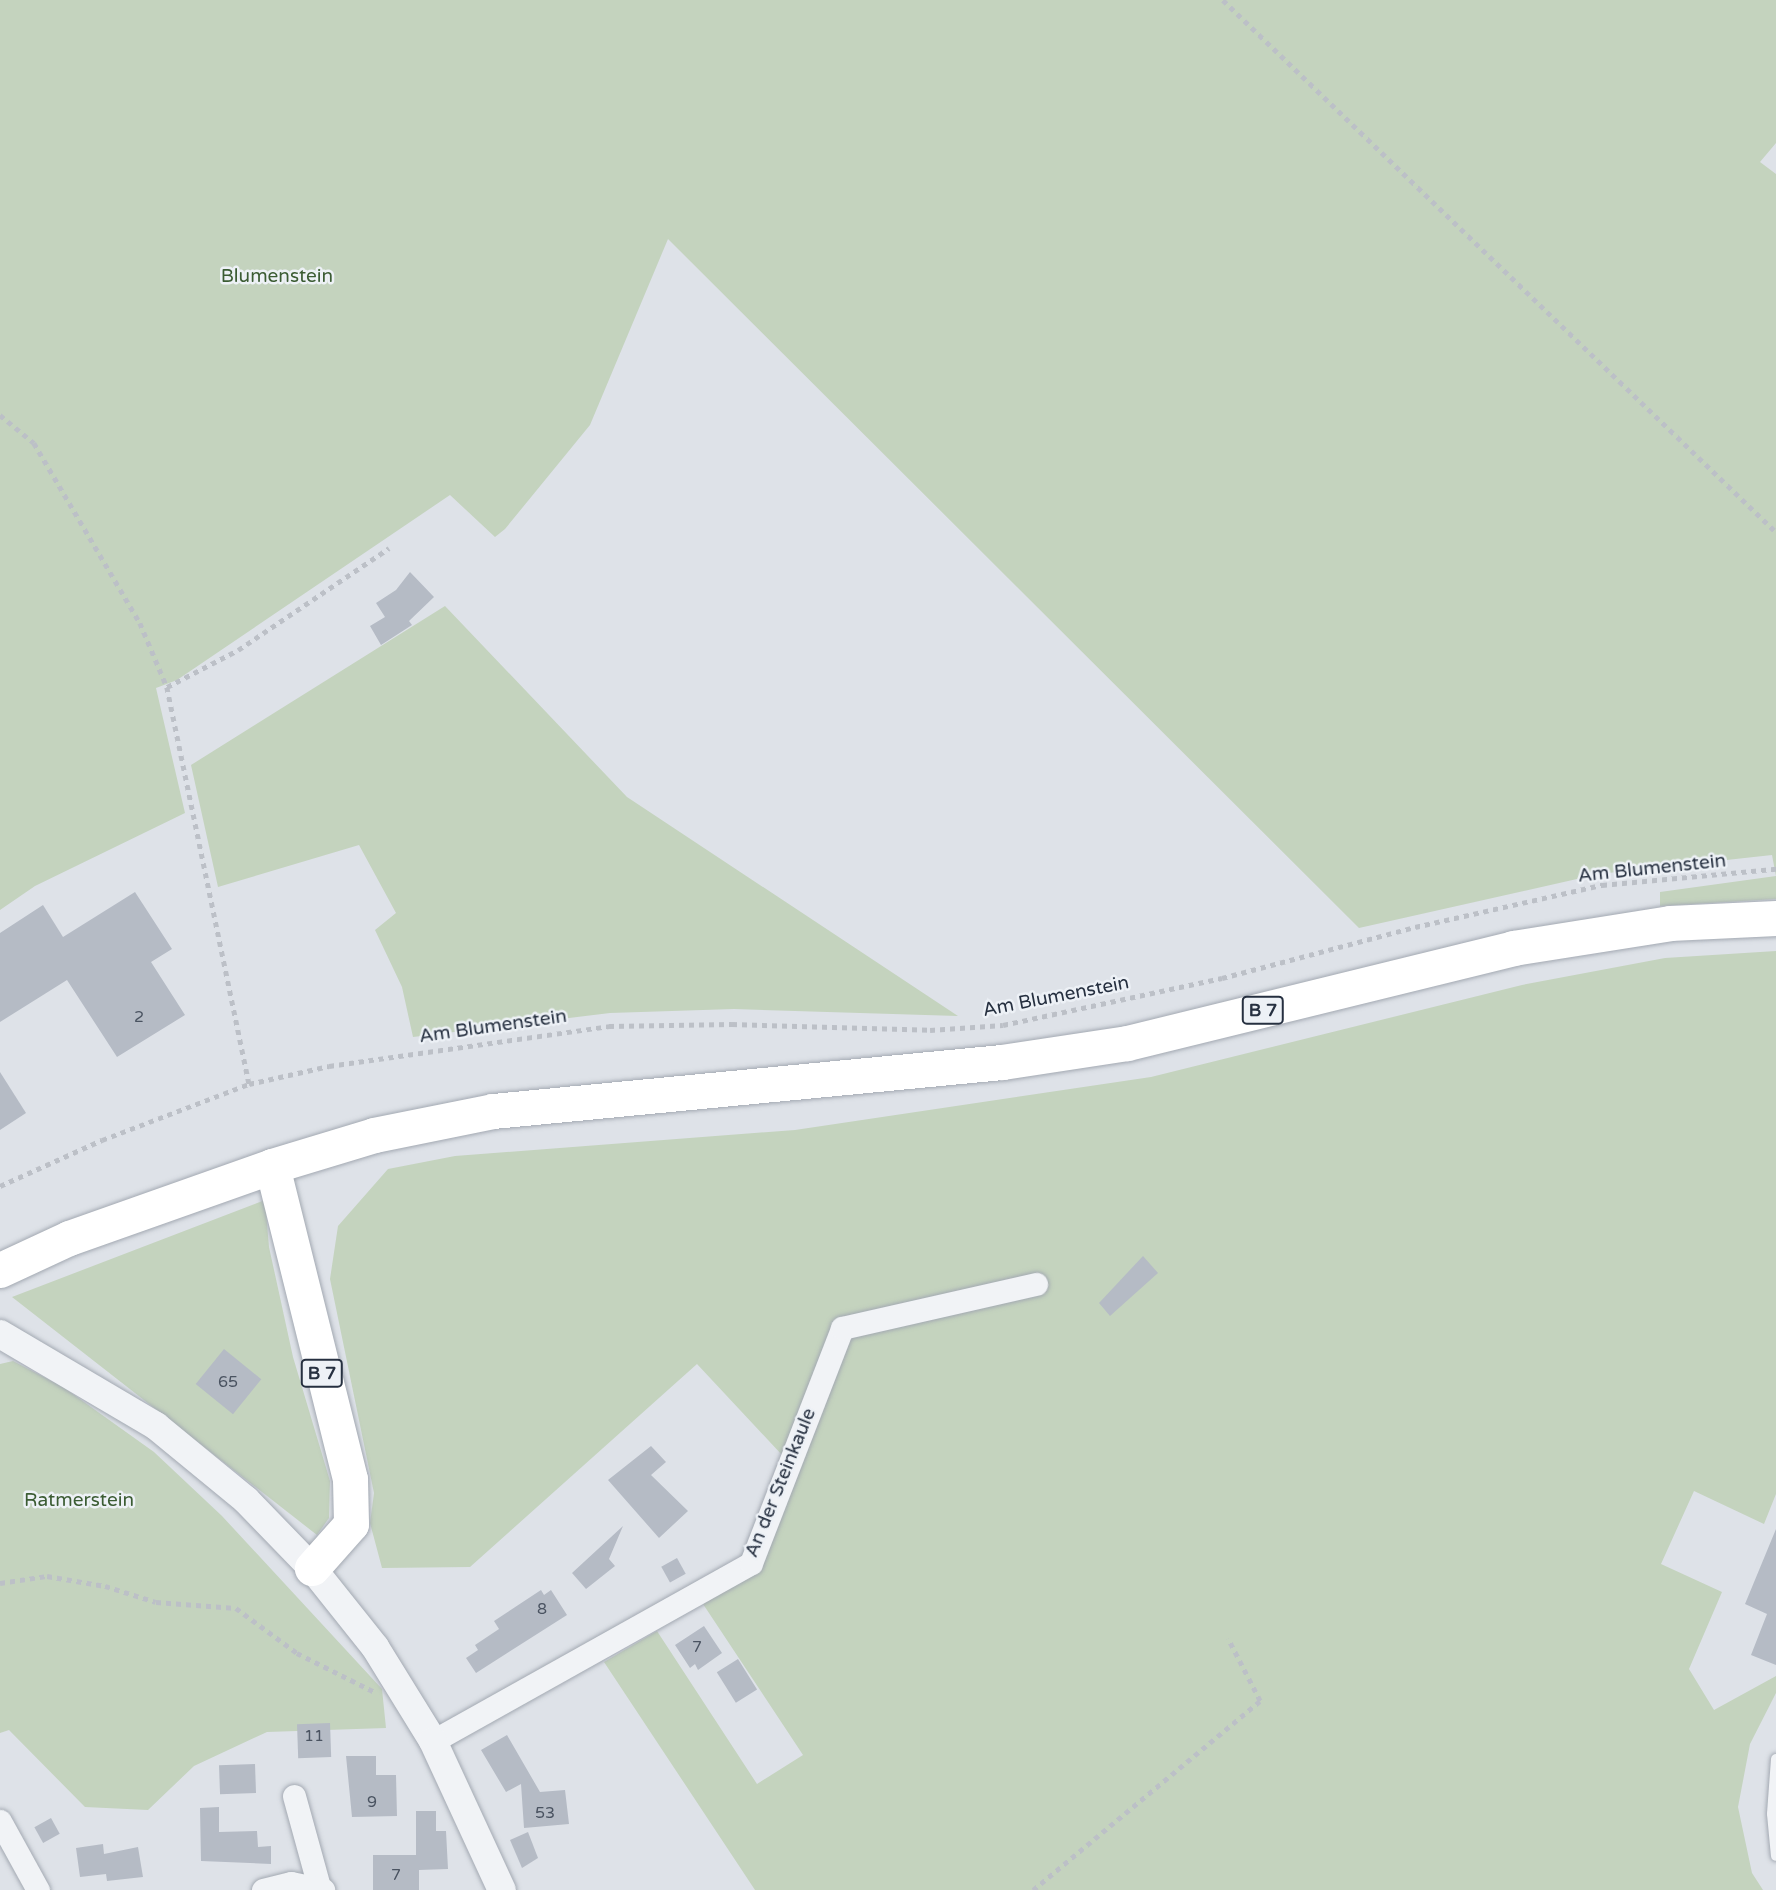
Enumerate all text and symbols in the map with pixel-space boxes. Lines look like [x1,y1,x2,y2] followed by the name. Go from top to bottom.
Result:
[221,266,333,288] park label: Blumenstein
[1577,850,1727,888] street label: Am Blumenstein
[981,972,1131,1022] street label: Am Blumenstein
[1240,995,1286,1024] road number: B 7
[418,1005,568,1049] street label: Am Blumenstein
[134,1007,144,1027] house number: 2
[299,1358,345,1388] road number: B 7
[218,1372,238,1392] house number: 65
[741,1405,821,1561] street label: An der Steinkaule
[24,1490,134,1512] park label: Ratmerstein
[537,1599,547,1619] house number: 8
[692,1637,702,1657] house number: 7
[304,1726,324,1746] house number: 11
[367,1792,377,1812] house number: 9
[535,1803,555,1823] house number: 53
[391,1865,401,1885] house number: 7

